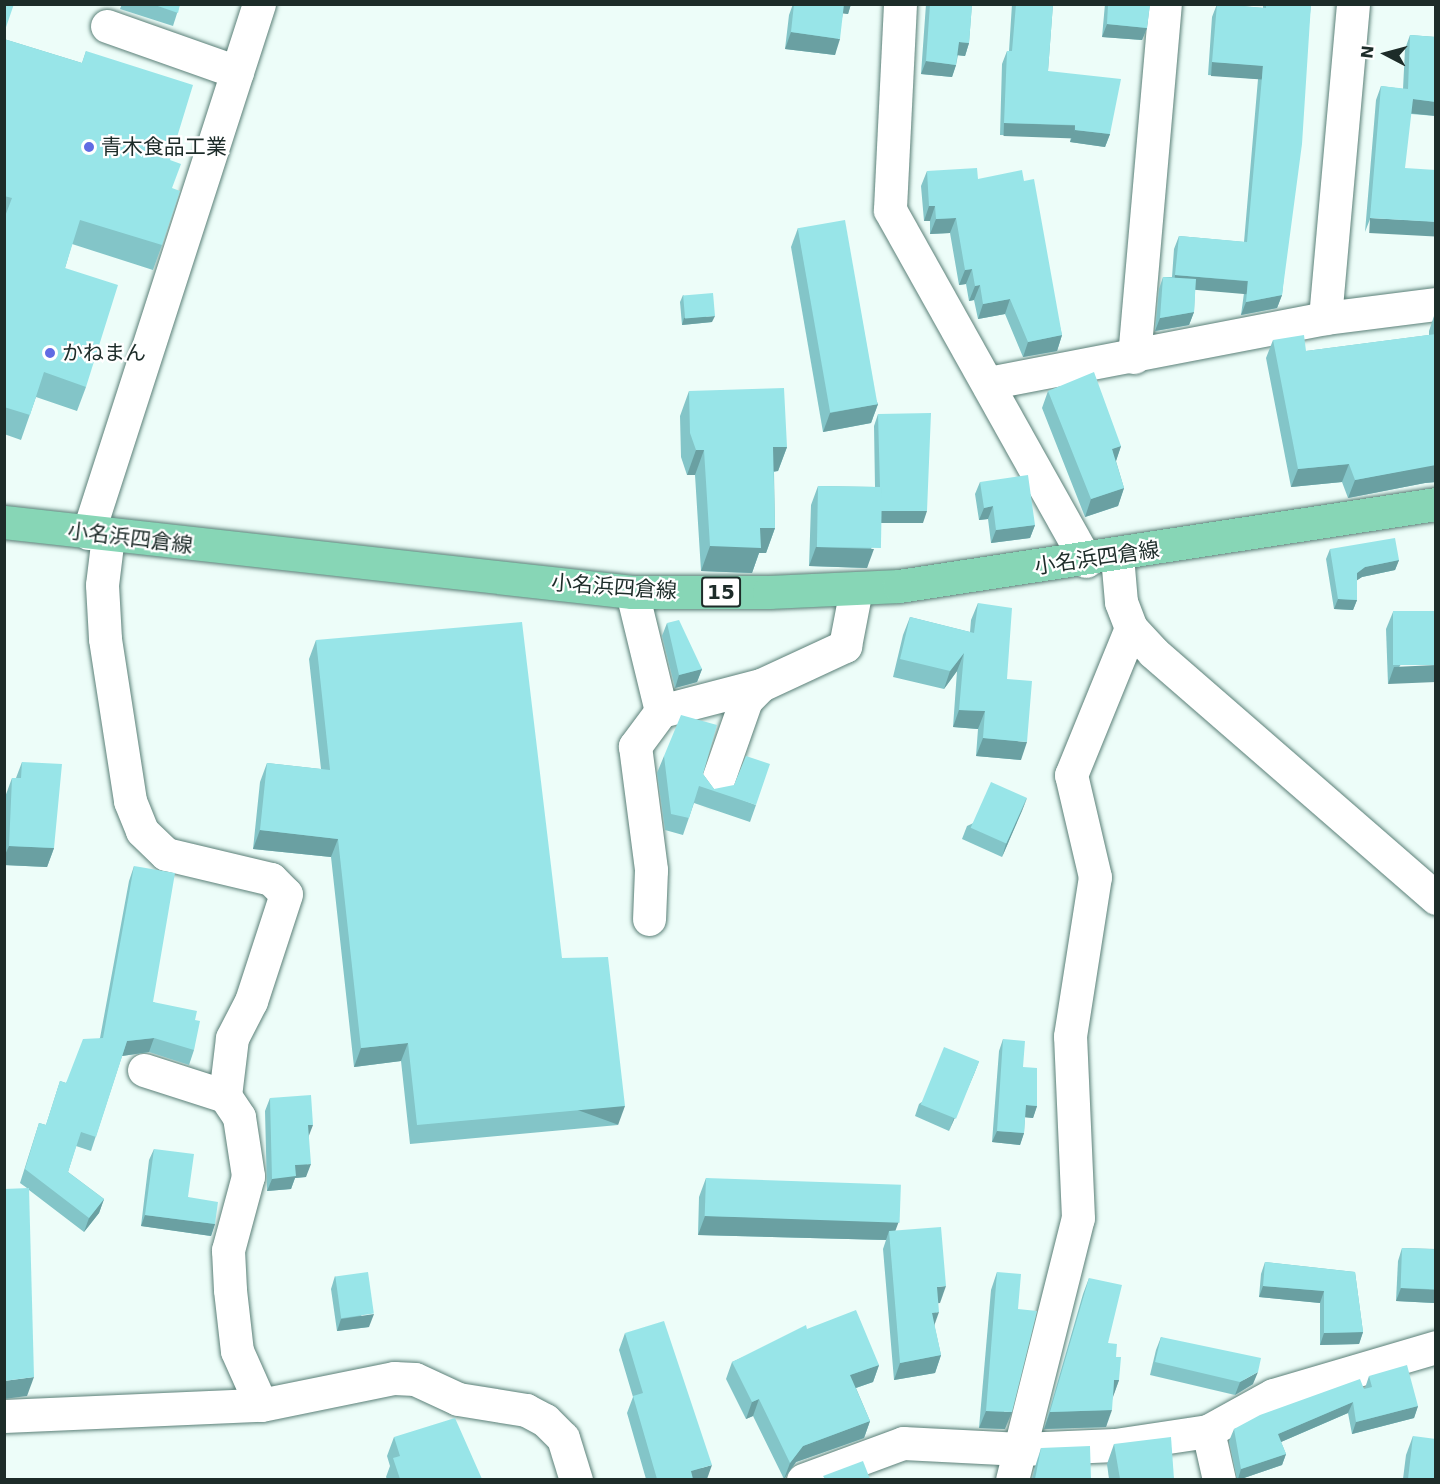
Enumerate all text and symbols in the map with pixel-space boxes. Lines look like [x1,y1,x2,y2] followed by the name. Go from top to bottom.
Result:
[1356,24,1416,84] north arrow
[1357,44,1378,60] text: N
[101,134,227,160] place label: 青木食品工業
[82,140,96,154] marker: 青木食品工業
[62,340,146,366] place label: かねまん
[43,346,57,360] marker: かねまん
[66,518,194,558] street label: 小名浜四倉線
[1033,537,1161,579] street label: 小名浜四倉線
[550,570,678,604] street label: 小名浜四倉線
[700,575,742,609] road number: 15

